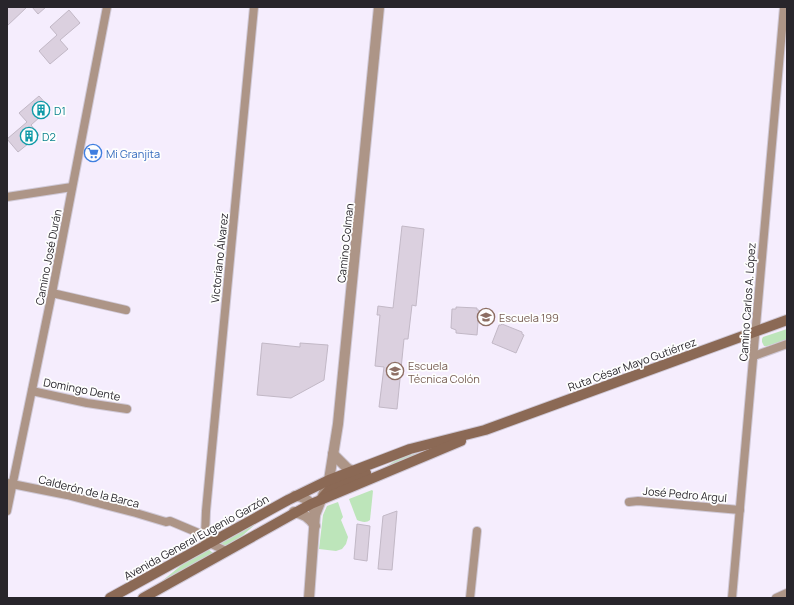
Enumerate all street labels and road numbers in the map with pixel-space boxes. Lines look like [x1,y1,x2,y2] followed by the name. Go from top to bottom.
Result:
[333,202,357,284] street label: Camino Colman
[31,208,65,306] street label: Camino José Durán
[207,212,231,304] street label: Victoriano Álvarez
[735,242,759,362] street label: Camino Carlos A. López
[566,334,698,394] street label: Ruta César Mayo Gutiérrez
[42,374,122,404] street label: Domingo Dente
[37,471,141,511] street label: Calderón de la Barca
[642,483,728,505] street label: José Pedro Argul
[121,491,271,583] street label: Avenida General Eugenio Garzón

